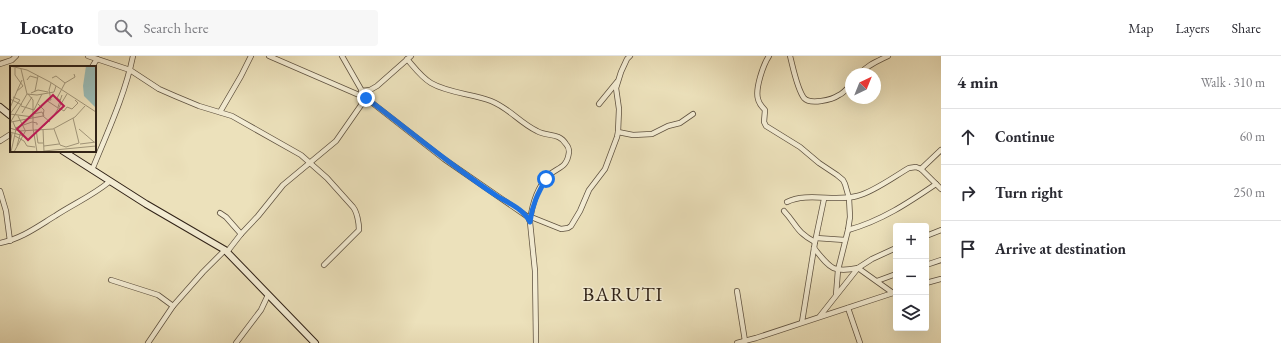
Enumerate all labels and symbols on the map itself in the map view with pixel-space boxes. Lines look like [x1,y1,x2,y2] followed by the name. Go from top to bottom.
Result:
[10,66,96,152] inset map
[845,68,881,104] north arrow
[357,89,375,107] route end
[537,170,555,188] route start
[583,281,663,307] district label: BARUTI

